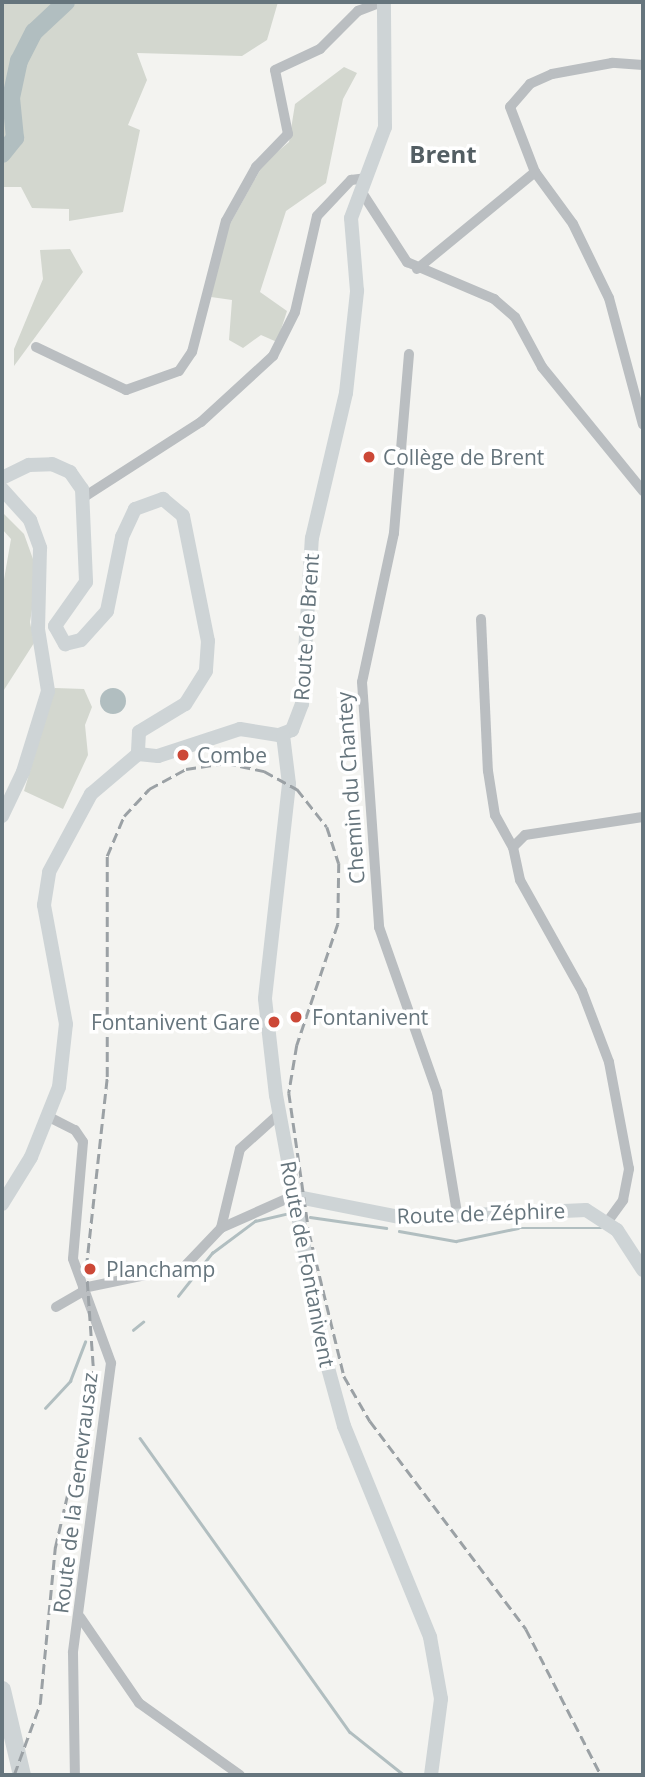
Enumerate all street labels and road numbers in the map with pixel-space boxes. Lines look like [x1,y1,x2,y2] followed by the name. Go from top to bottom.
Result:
[288,552,324,702] street label: Route de Brent
[331,691,369,885] street label: Chemin du Chantey
[276,1159,340,1369] street label: Route de Fontanivent
[396,1197,566,1229] street label: Route de Zéphire
[48,1371,102,1615] street label: Route de la Genevrausaz

